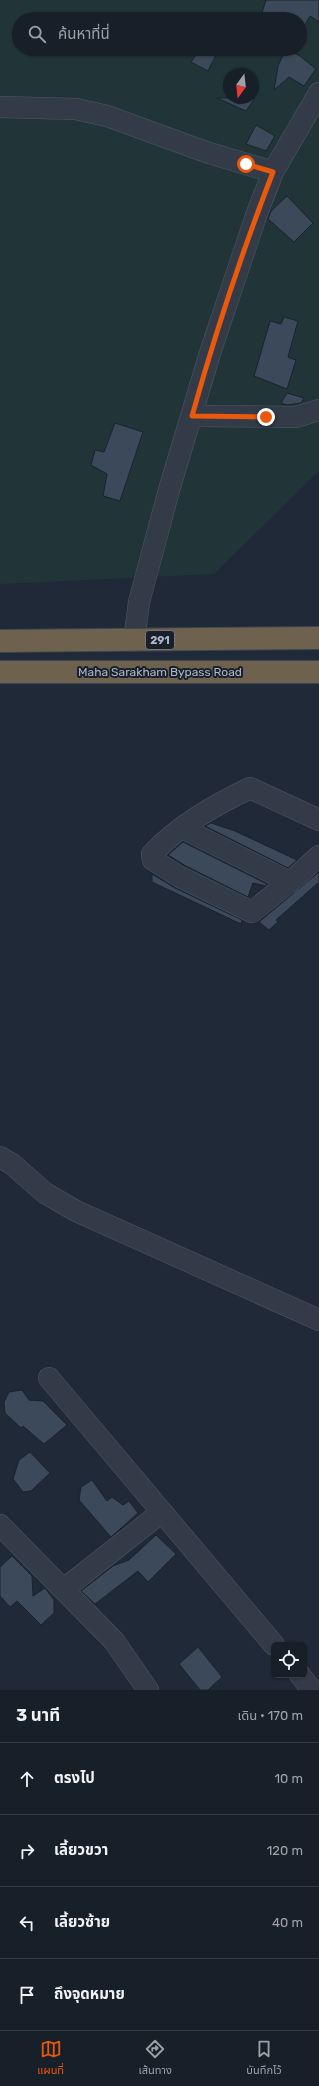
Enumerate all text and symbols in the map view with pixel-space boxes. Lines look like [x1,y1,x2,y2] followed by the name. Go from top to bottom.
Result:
[12,12,307,56] search box
[26,23,48,45] icon: search
[58,25,110,43] text: ค้นหาที่นี่
[223,68,259,104] north arrow
[237,155,255,173] route start
[257,408,275,426] route end
[146,631,174,649] road number: 291
[78,665,242,679] street label: Maha Sarakham Bypass Road
[271,1642,307,1678] map controls
[271,1642,307,1678] button: locate
[16,1705,60,1725] text: 3 นาที
[237,1708,303,1723] text: เดิน · 170 m
[16,1768,38,1790] icon: ahead
[54,1769,95,1787] text: ตรงไป
[274,1771,303,1786] text: 10 m
[16,1840,38,1862] icon: right
[54,1841,108,1859] text: เลี้ยวขวา
[267,1843,303,1858] text: 120 m
[16,1912,38,1934] icon: left
[54,1913,110,1931] text: เลี้ยวซ้าย
[272,1915,303,1930] text: 40 m
[16,1984,38,2006] icon: arrive
[54,1985,125,2003] text: ถึงจุดหมาย
[37,2038,64,2079] tab: แผนที่
[139,2038,172,2079] tab: เส้นทาง
[246,2038,282,2079] tab: บันทึกไว้

